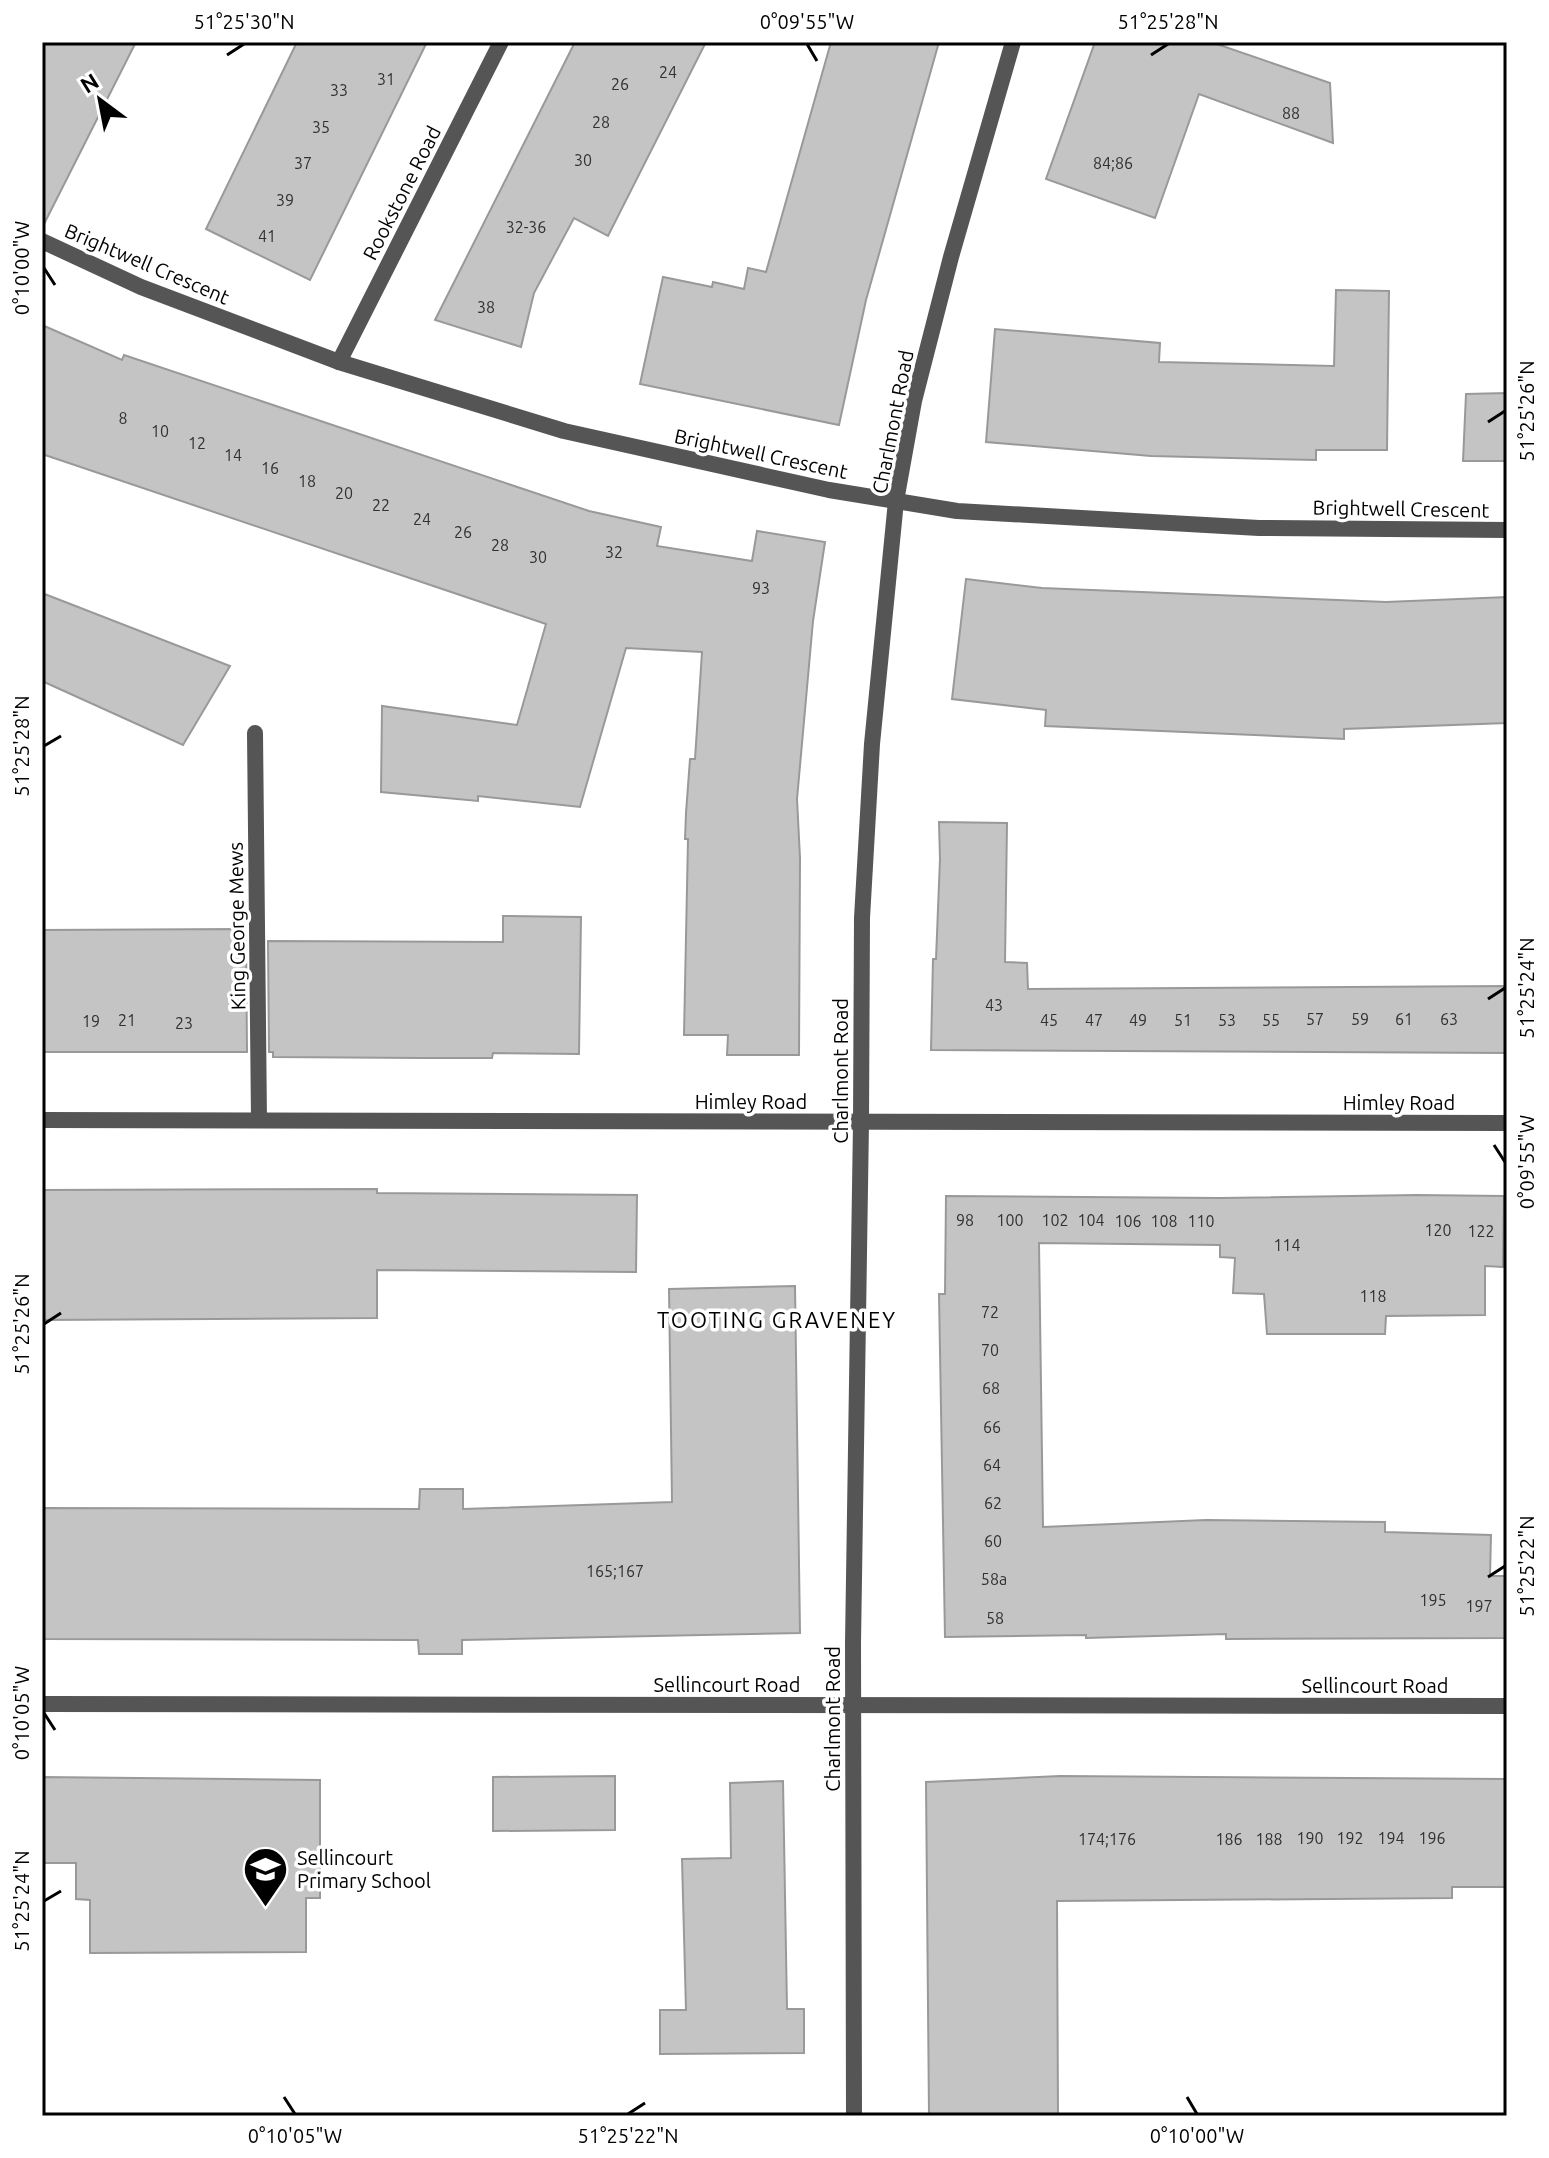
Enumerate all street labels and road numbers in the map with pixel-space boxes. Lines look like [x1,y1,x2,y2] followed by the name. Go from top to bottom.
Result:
[358,122,445,264] street label: Rookstone Road
[61,218,233,309] street label: Brightwell Crescent
[867,348,918,496] street label: Charlmont Road
[672,424,850,483] street label: Brightwell Crescent
[1313,495,1490,522] street label: Brightwell Crescent
[224,842,249,1010] street label: King George Mews
[829,998,852,1144] street label: Charlmont Road
[695,1090,807,1113] street label: Himley Road
[1343,1091,1455,1114] street label: Himley Road
[821,1646,844,1792] street label: Charlmont Road
[654,1673,800,1696] street label: Sellincourt Road
[1302,1674,1448,1697] street label: Sellincourt Road

